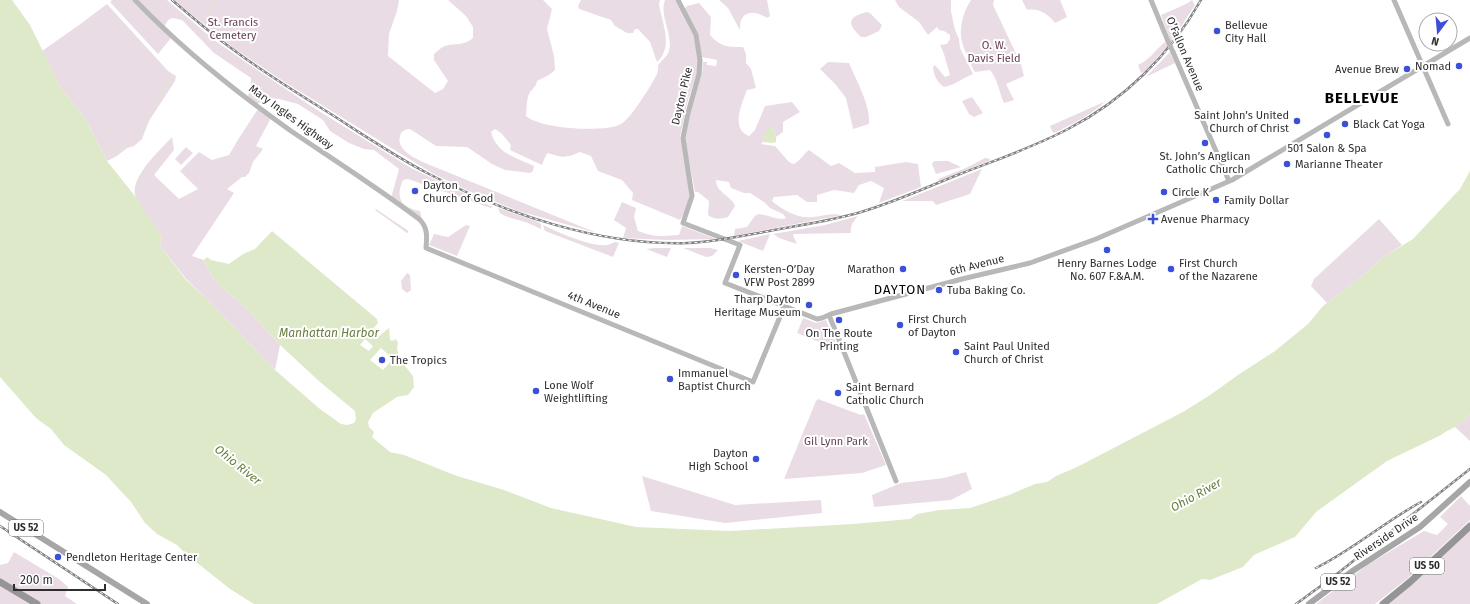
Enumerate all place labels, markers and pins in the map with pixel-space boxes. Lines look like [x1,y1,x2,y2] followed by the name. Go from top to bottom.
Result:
[1225,19,1268,45] place label: Bellevue City Hall
[1212,26,1222,36] marker: Bellevue City Hall
[1415,60,1451,73] place label: Nomad
[1454,61,1464,71] marker: Nomad
[1335,63,1399,76] place label: Avenue Brew
[1402,64,1412,74] marker: Avenue Brew
[1194,109,1289,135] place label: Saint John’s United Church of Christ
[1292,116,1302,126] marker: Saint John’s United Church of Christ
[1353,118,1425,131] place label: Black Cat Yoga
[1340,119,1350,129] marker: Black Cat Yoga
[1322,130,1332,140] marker: 501 Salon & Spa
[1200,138,1210,148] marker: St. John’s Anglican Catholic Church
[1287,142,1367,155] place label: 501 Salon & Spa
[1160,150,1250,176] place label: St. John’s Anglican Catholic Church
[1295,158,1383,171] place label: Marianne Theater
[1282,159,1292,169] marker: Marianne Theater
[423,179,493,205] place label: Dayton Church of God
[410,186,420,196] marker: Dayton Church of God
[1172,186,1210,199] place label: Circle K
[1159,187,1169,197] marker: Circle K
[1224,194,1290,207] place label: Family Dollar
[1211,195,1221,205] marker: Family Dollar
[1161,213,1250,226] place label: Avenue Pharmacy
[1148,214,1158,224] marker: Avenue Pharmacy
[1102,245,1112,255] marker: Henry Barnes Lodge No. 607 F.&A.M.
[1057,257,1157,283] place label: Henry Barnes Lodge No. 607 F.&A.M.
[1179,257,1258,283] place label: First Church of the Nazarene
[744,263,815,289] place label: Kersten-O’Day VFW Post 2899
[847,263,895,276] place label: Marathon
[898,264,908,274] marker: Marathon
[1166,264,1176,274] marker: First Church of the Nazarene
[731,270,741,280] marker: Kersten-O’Day VFW Post 2899
[947,284,1026,297] place label: Tuba Baking Co.
[934,285,944,295] marker: Tuba Baking Co.
[714,293,801,319] place label: Tharp Dayton Heritage Museum
[804,300,814,310] marker: Tharp Dayton Heritage Museum
[908,313,967,339] place label: First Church of Dayton
[834,315,844,325] marker: On The Route Printing
[895,320,905,330] marker: First Church of Dayton
[805,327,873,353] place label: On The Route Printing
[964,340,1050,366] place label: Saint Paul United Church of Christ
[951,347,961,357] marker: Saint Paul United Church of Christ
[390,354,447,367] place label: The Tropics
[377,355,387,365] marker: The Tropics
[678,367,751,393] place label: Immanuel Baptist Church
[665,374,675,384] marker: Immanuel Baptist Church
[544,379,608,405] place label: Lone Wolf Weightlifting
[846,381,924,407] place label: Saint Bernard Catholic Church
[531,386,541,396] marker: Lone Wolf Weightlifting
[833,388,843,398] marker: Saint Bernard Catholic Church
[689,447,748,473] place label: Dayton High School
[751,454,761,464] marker: Dayton High School
[66,551,198,564] place label: Pendleton Heritage Center
[53,552,63,562] marker: Pendleton Heritage Center

